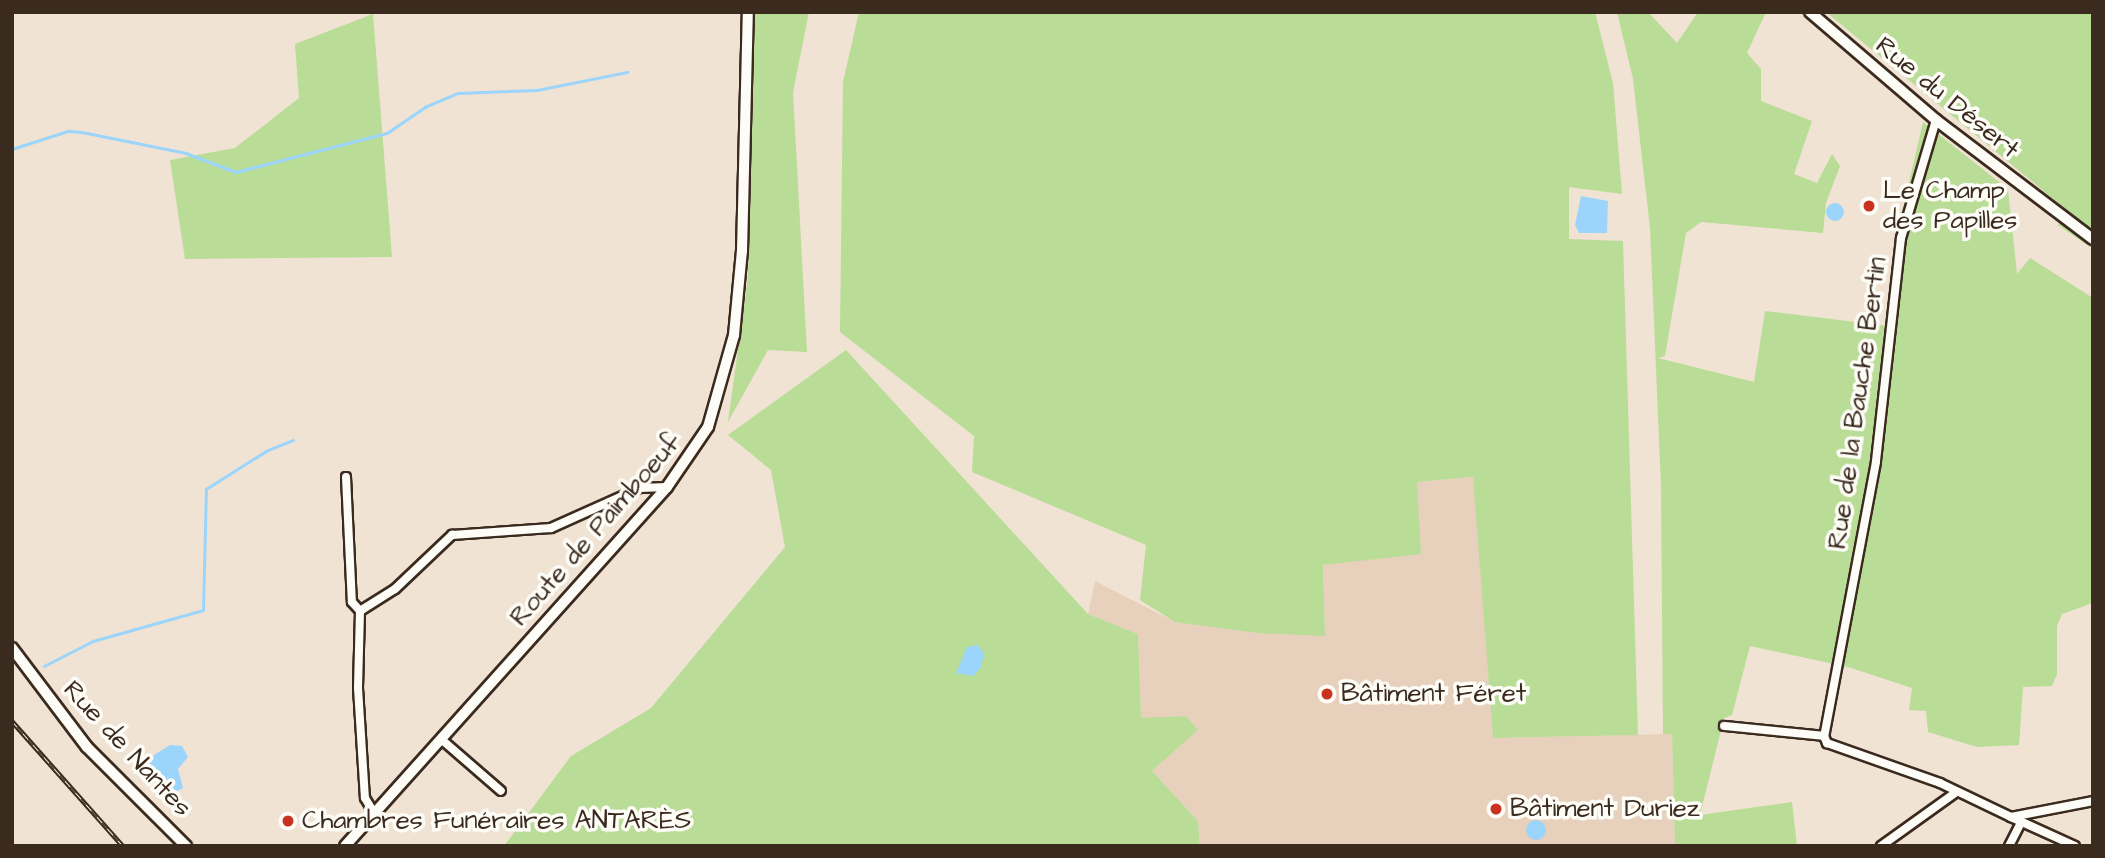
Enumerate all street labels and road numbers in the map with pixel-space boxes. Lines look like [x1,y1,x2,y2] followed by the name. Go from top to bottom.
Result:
[1869,30,2025,166] street label: Rue du Désert
[1822,255,1894,551] street label: Rue de la Bauche Bertin
[504,427,688,633] street label: Route de Paimboeuf
[56,675,198,823] street label: Rue de Nantes

